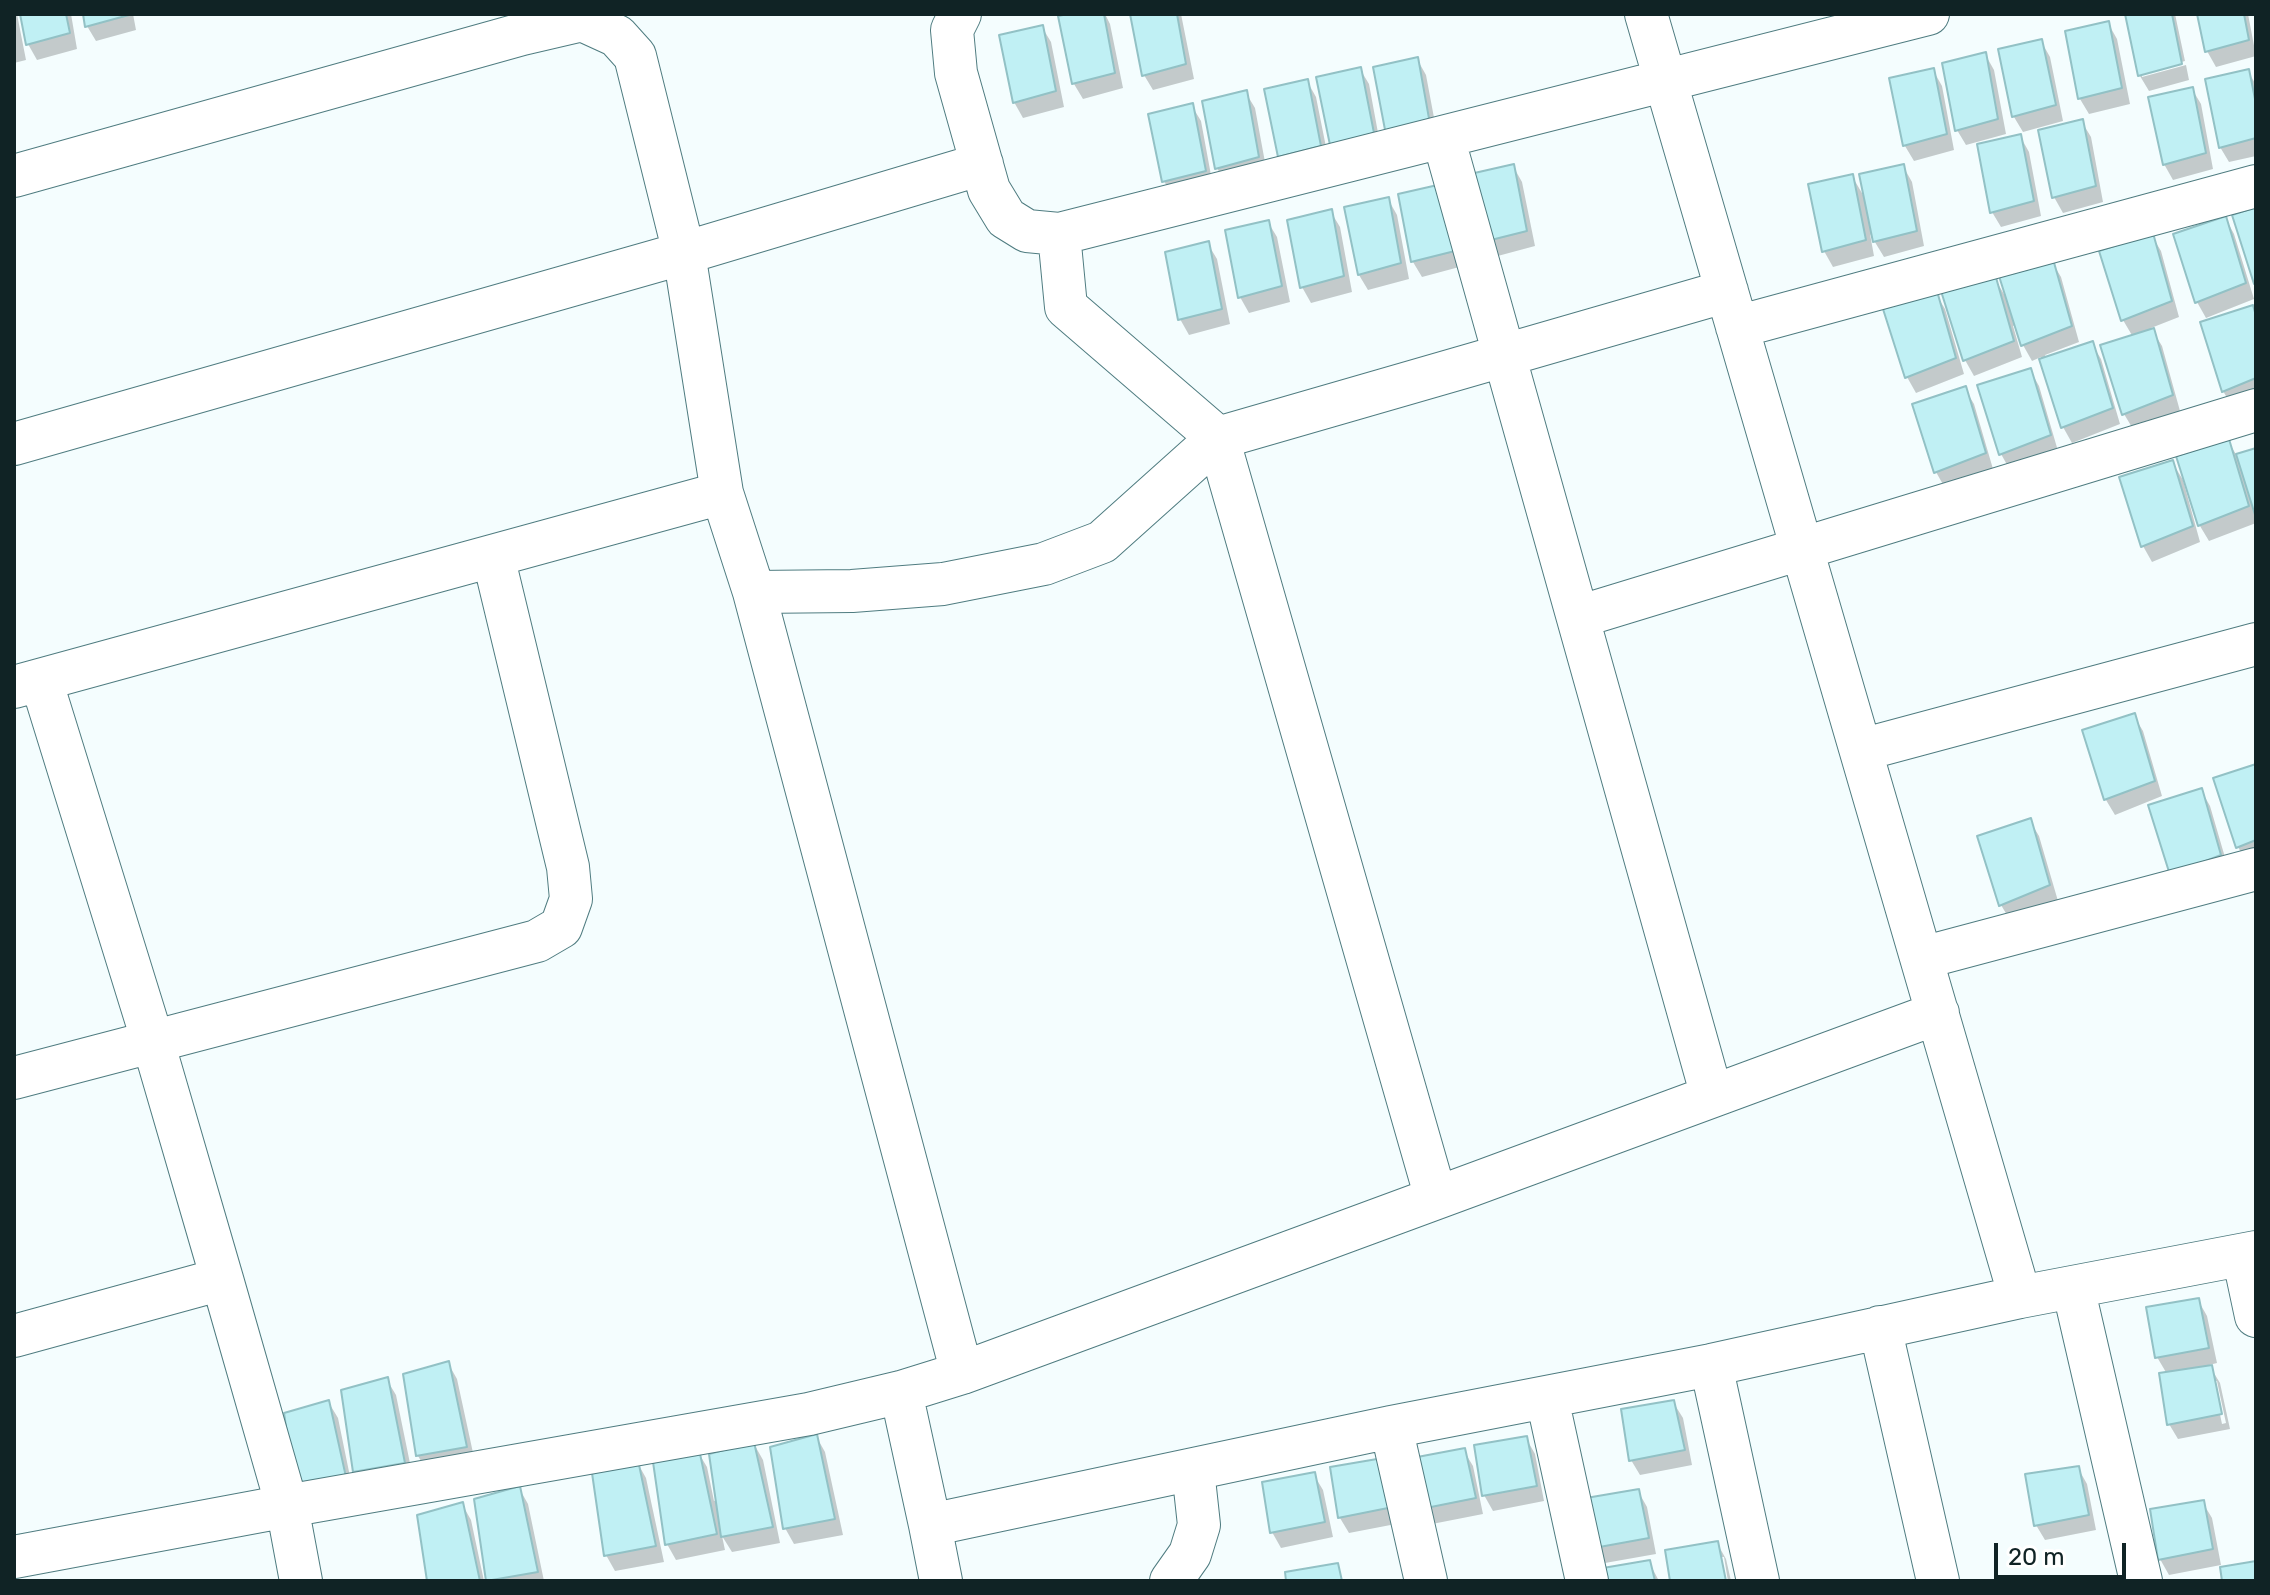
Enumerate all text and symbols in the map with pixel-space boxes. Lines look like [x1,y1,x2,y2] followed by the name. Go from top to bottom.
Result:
[1998,1527,2130,1577] scale bar
[2008,1543,2065,1571] text: 20 m

